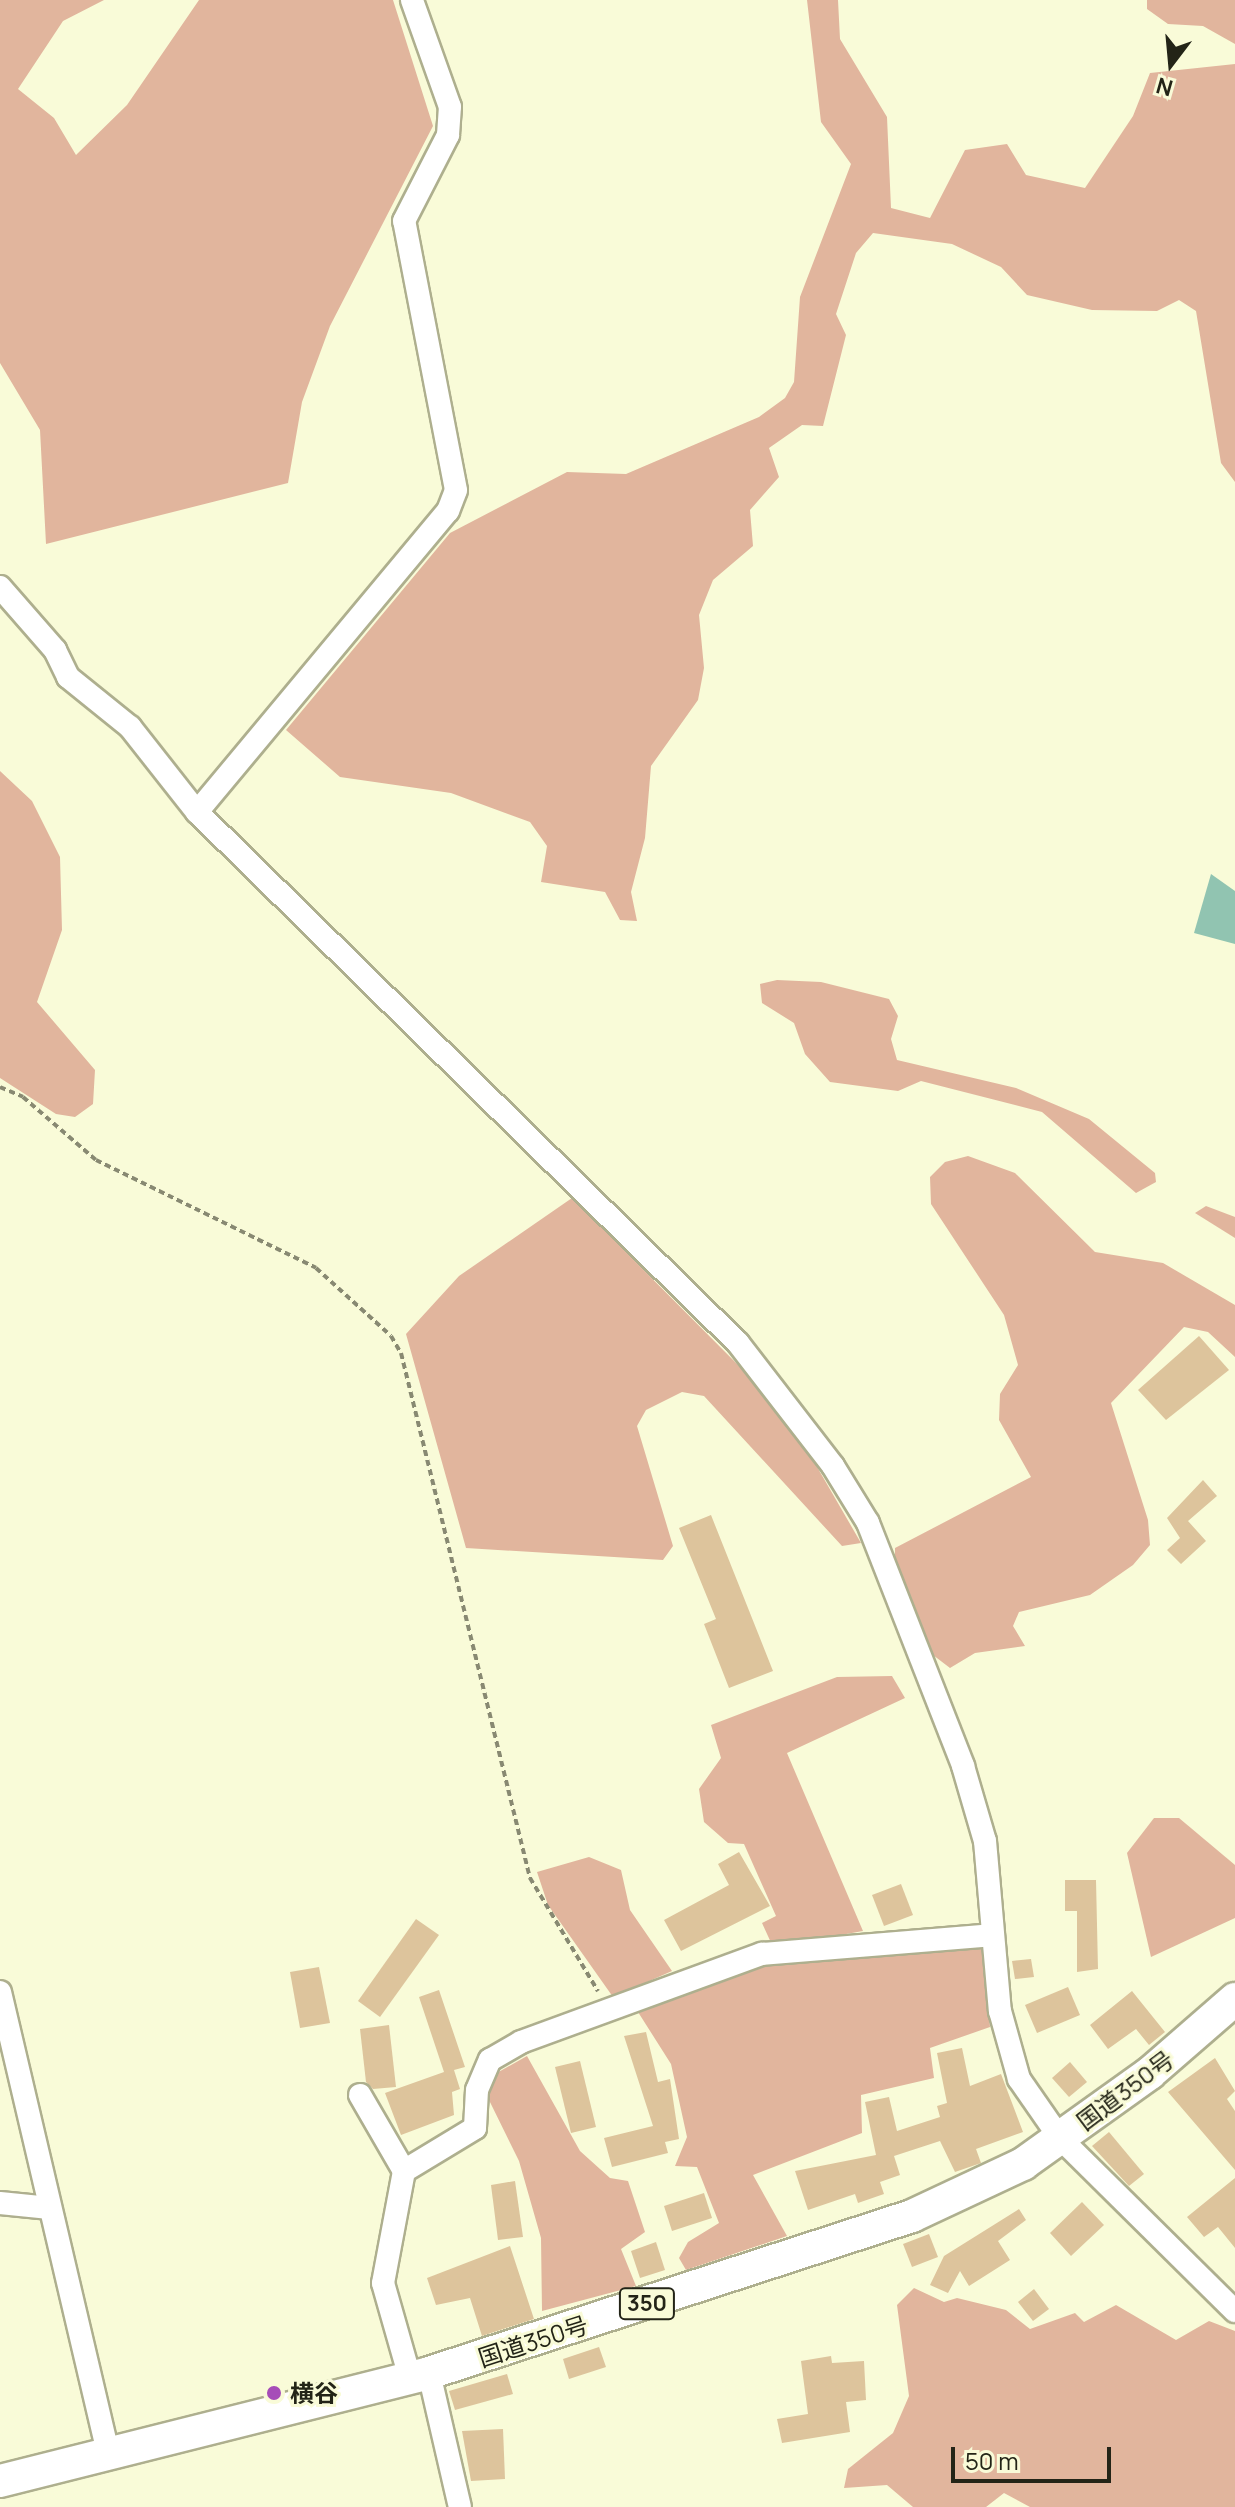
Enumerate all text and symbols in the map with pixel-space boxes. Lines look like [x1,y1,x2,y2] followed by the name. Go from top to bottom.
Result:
[1131,24,1211,104] north arrow
[1153,70,1176,104] text: N
[1071,2044,1179,2136] street label: 国道350号
[617,2286,677,2322] road number: 350
[474,2310,592,2372] street label: 国道350号
[290,2379,338,2407] place label: 横谷
[265,2384,283,2402] marker: 横谷
[955,2431,1115,2481] scale bar
[965,2444,1019,2477] text: 50 m

